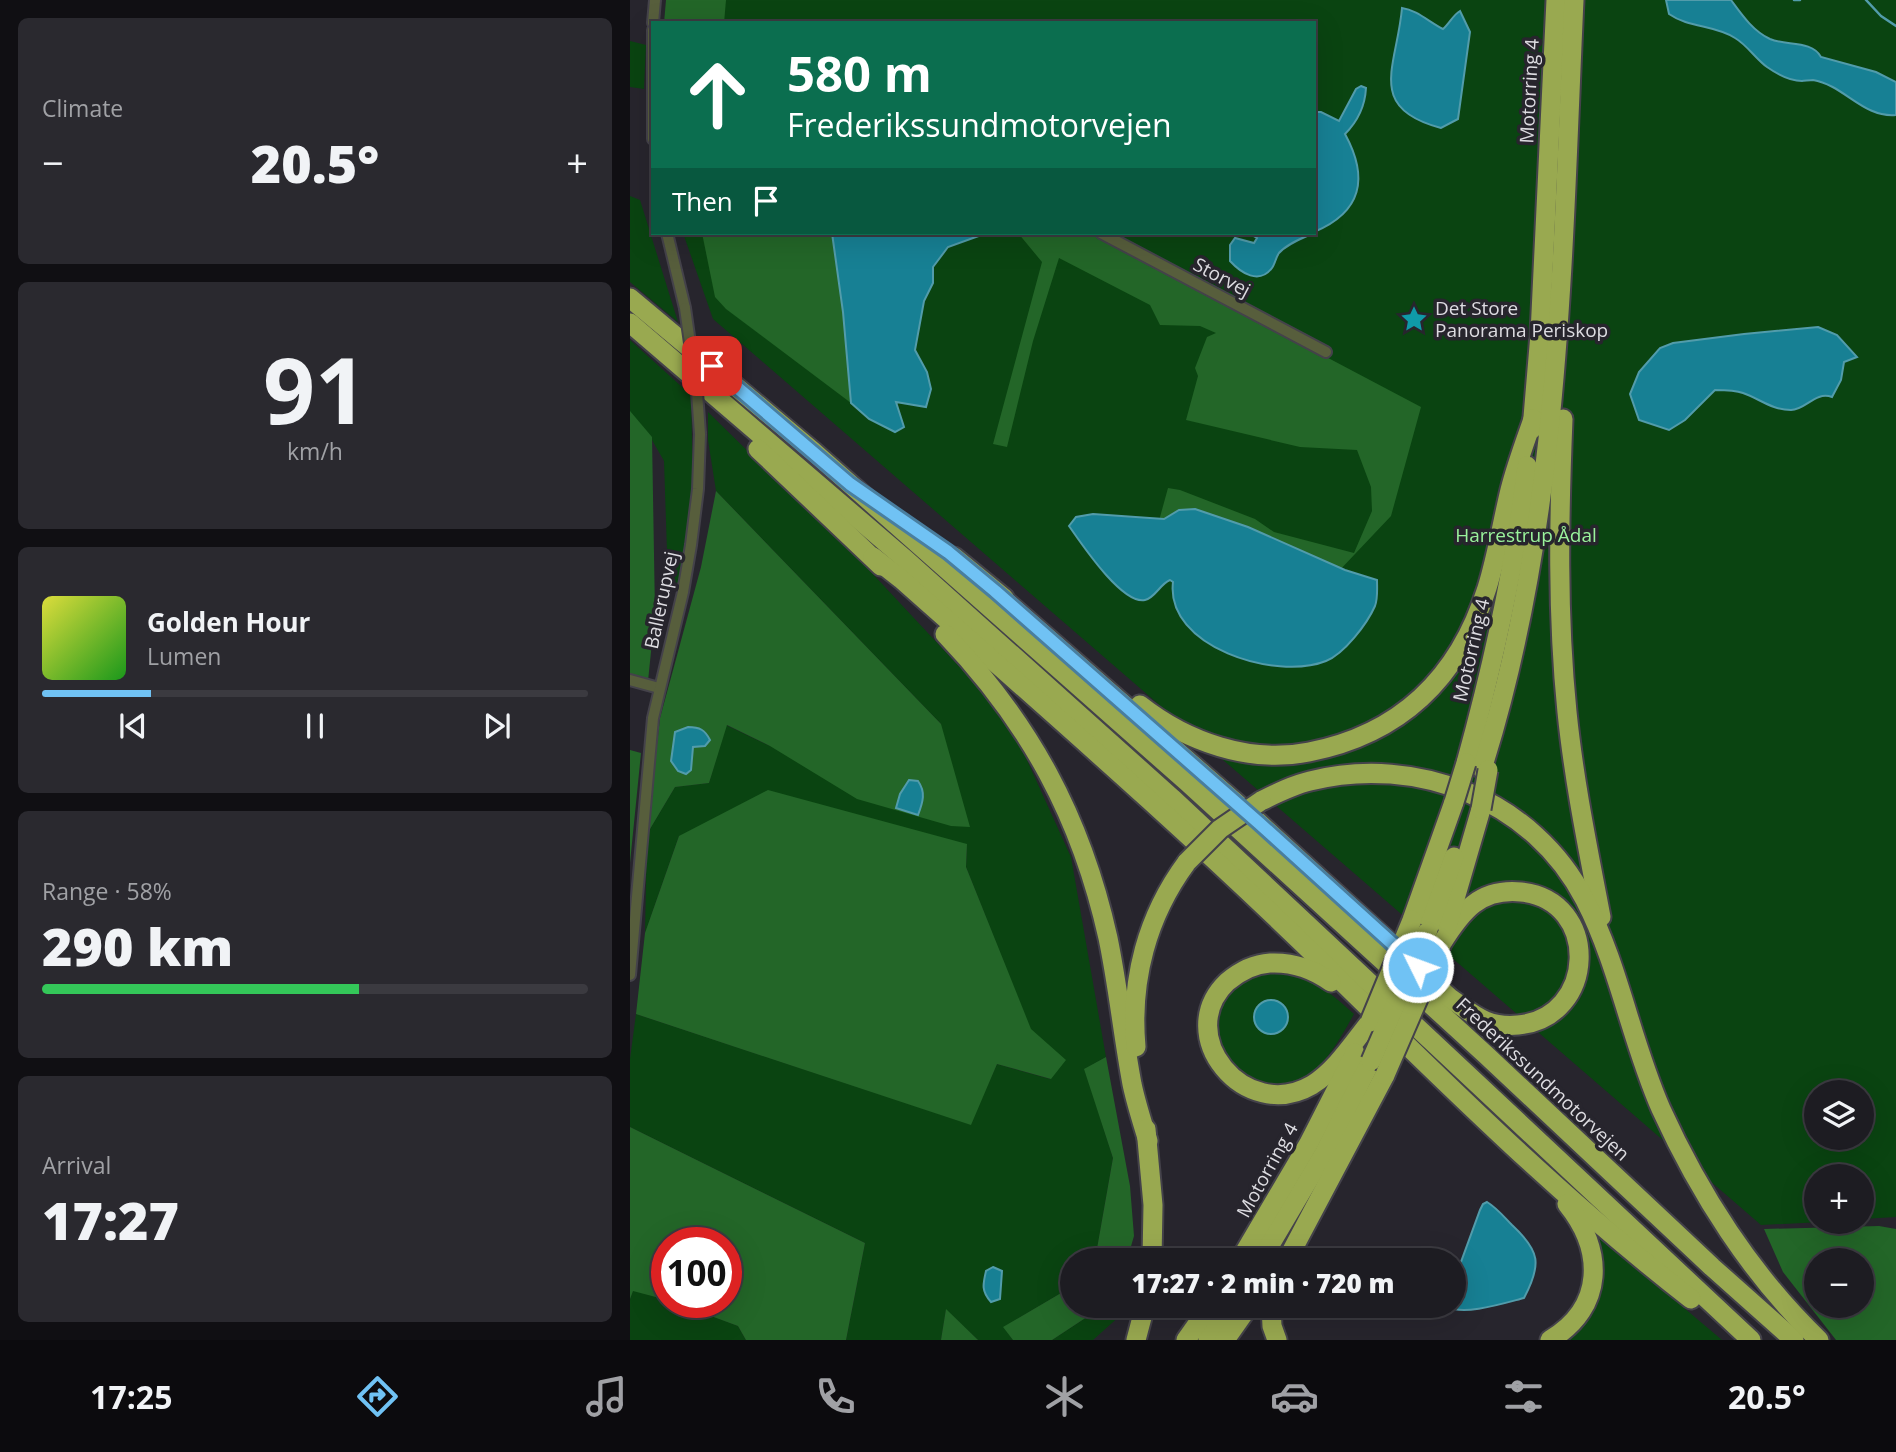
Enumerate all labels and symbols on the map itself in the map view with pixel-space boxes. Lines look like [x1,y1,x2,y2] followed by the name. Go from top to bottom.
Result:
[1513,38,1545,144] street label: Motorring 4
[1189,251,1255,303] street label: Storvej
[1435,295,1608,343] place label: Det Store Panorama Periskop
[1399,304,1429,334] place icon: Det Store Panorama Periskop
[682,336,742,396] pin
[1455,522,1597,548] park label: Harrestrup Ådal
[638,549,684,651] street label: Ballerupvej
[1447,596,1495,704] street label: Motorring 4
[1381,930,1455,1004] position arrow
[1451,992,1635,1166] street label: Frederikssundmotorvejen
[1230,1118,1304,1222] street label: Motorring 4
[651,1227,742,1318] speed limit sign: 100

